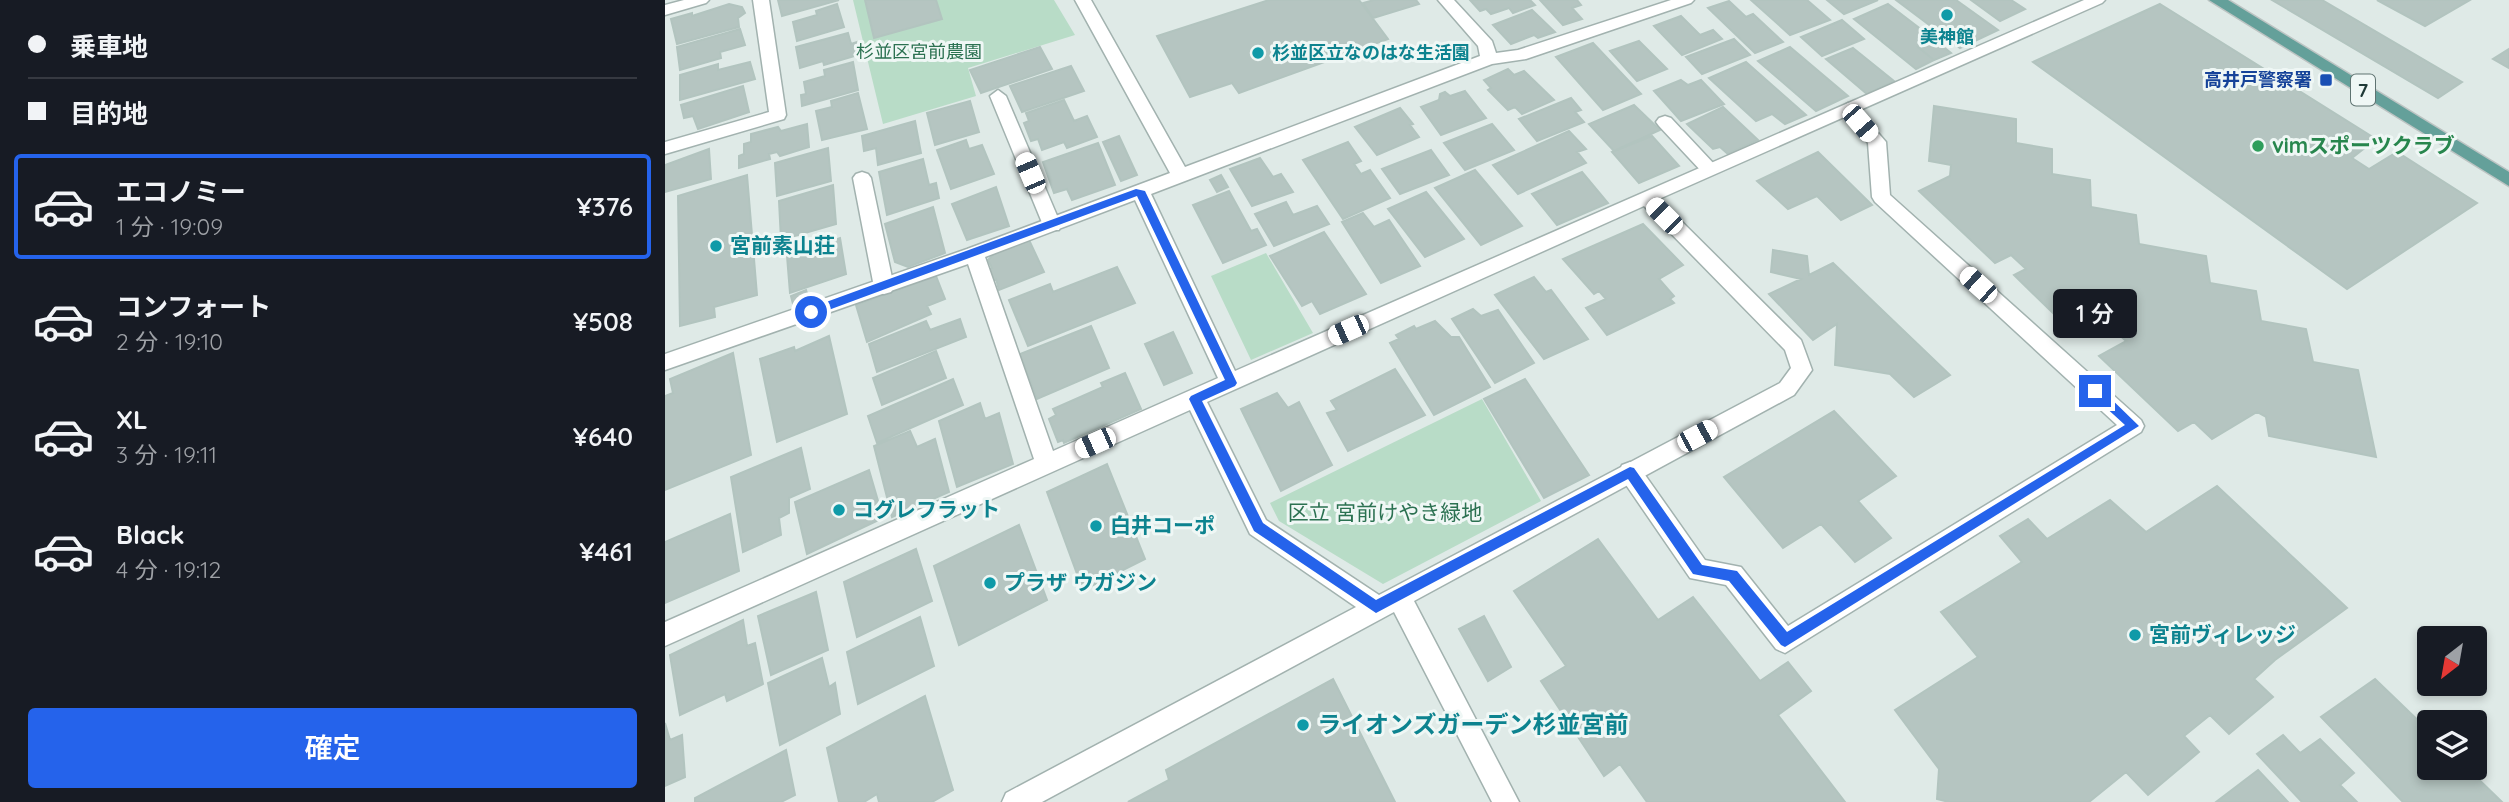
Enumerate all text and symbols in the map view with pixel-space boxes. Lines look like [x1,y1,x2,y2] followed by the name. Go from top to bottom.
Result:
[1939,7,1955,23] marker: 美神館
[1920,25,1974,48] place label: 美神館
[70,30,148,63] text: 乗車地
[856,40,982,63] park label: 杉並区宮前農園
[1272,41,1470,64] place label: 杉並区立なのはな生活園
[1250,45,1266,61] marker: 杉並区立なのはな生活園
[2204,68,2312,91] place label: 高井戸警察署
[2318,72,2334,88] marker: 高井戸警察署
[2351,74,2375,106] road number: 7
[70,97,148,130] text: 目的地
[1839,100,1882,146] car
[2272,132,2455,158] place label: vimスポーツクラブ
[2250,138,2266,154] marker: vimスポーツクラブ
[1013,150,1048,196] car
[32,175,95,238] icon: car
[116,175,246,208] text: エコノミー
[577,190,633,223] text: ¥376
[1642,194,1687,238] car
[116,212,223,241] text: 1 分 · 19:09
[730,232,835,258] place label: 宮前素山荘
[708,238,724,254] marker: 宮前素山荘
[1956,263,2001,307] car
[32,290,95,353] icon: car
[116,290,271,323] text: コンフォート
[2053,290,2137,338] callout: 1 分
[795,296,827,328] route start
[2076,299,2114,328] text: 1 分
[573,305,633,338] text: ¥508
[1325,312,1372,348] car
[116,327,223,356] text: 2 分 · 19:10
[2079,375,2111,407] route end
[116,403,148,436] text: XL
[32,405,95,468] icon: car
[1674,417,1721,455] car
[573,420,633,453] text: ¥640
[1072,425,1119,461] car
[116,440,217,469] text: 3 分 · 19:11
[853,496,1000,522] place label: コグレフラット
[1288,499,1482,525] park label: 区立 宮前けやき緑地
[831,502,847,518] marker: コグレフラット
[1110,512,1215,538] place label: 白井コーポ
[116,518,185,551] text: Black
[1088,518,1104,534] marker: 白井コーポ
[32,520,95,583] icon: car
[579,535,633,568] text: ¥461
[116,555,221,584] text: 4 分 · 19:12
[1004,569,1157,595] place label: プラザ ウガジン
[982,575,998,591] marker: プラザ ウガジン
[2149,621,2296,647] place label: 宮前ヴィレッジ
[2417,626,2487,696] north arrow
[2417,626,2487,780] map controls
[2127,627,2143,643] marker: 宮前ヴィレッジ
[28,708,637,788] button: 確定
[1317,709,1629,739] place label: ライオンズガーデン杉並宮前
[2417,710,2487,780] button: layers
[1295,717,1311,733] marker: ライオンズガーデン杉並宮前

